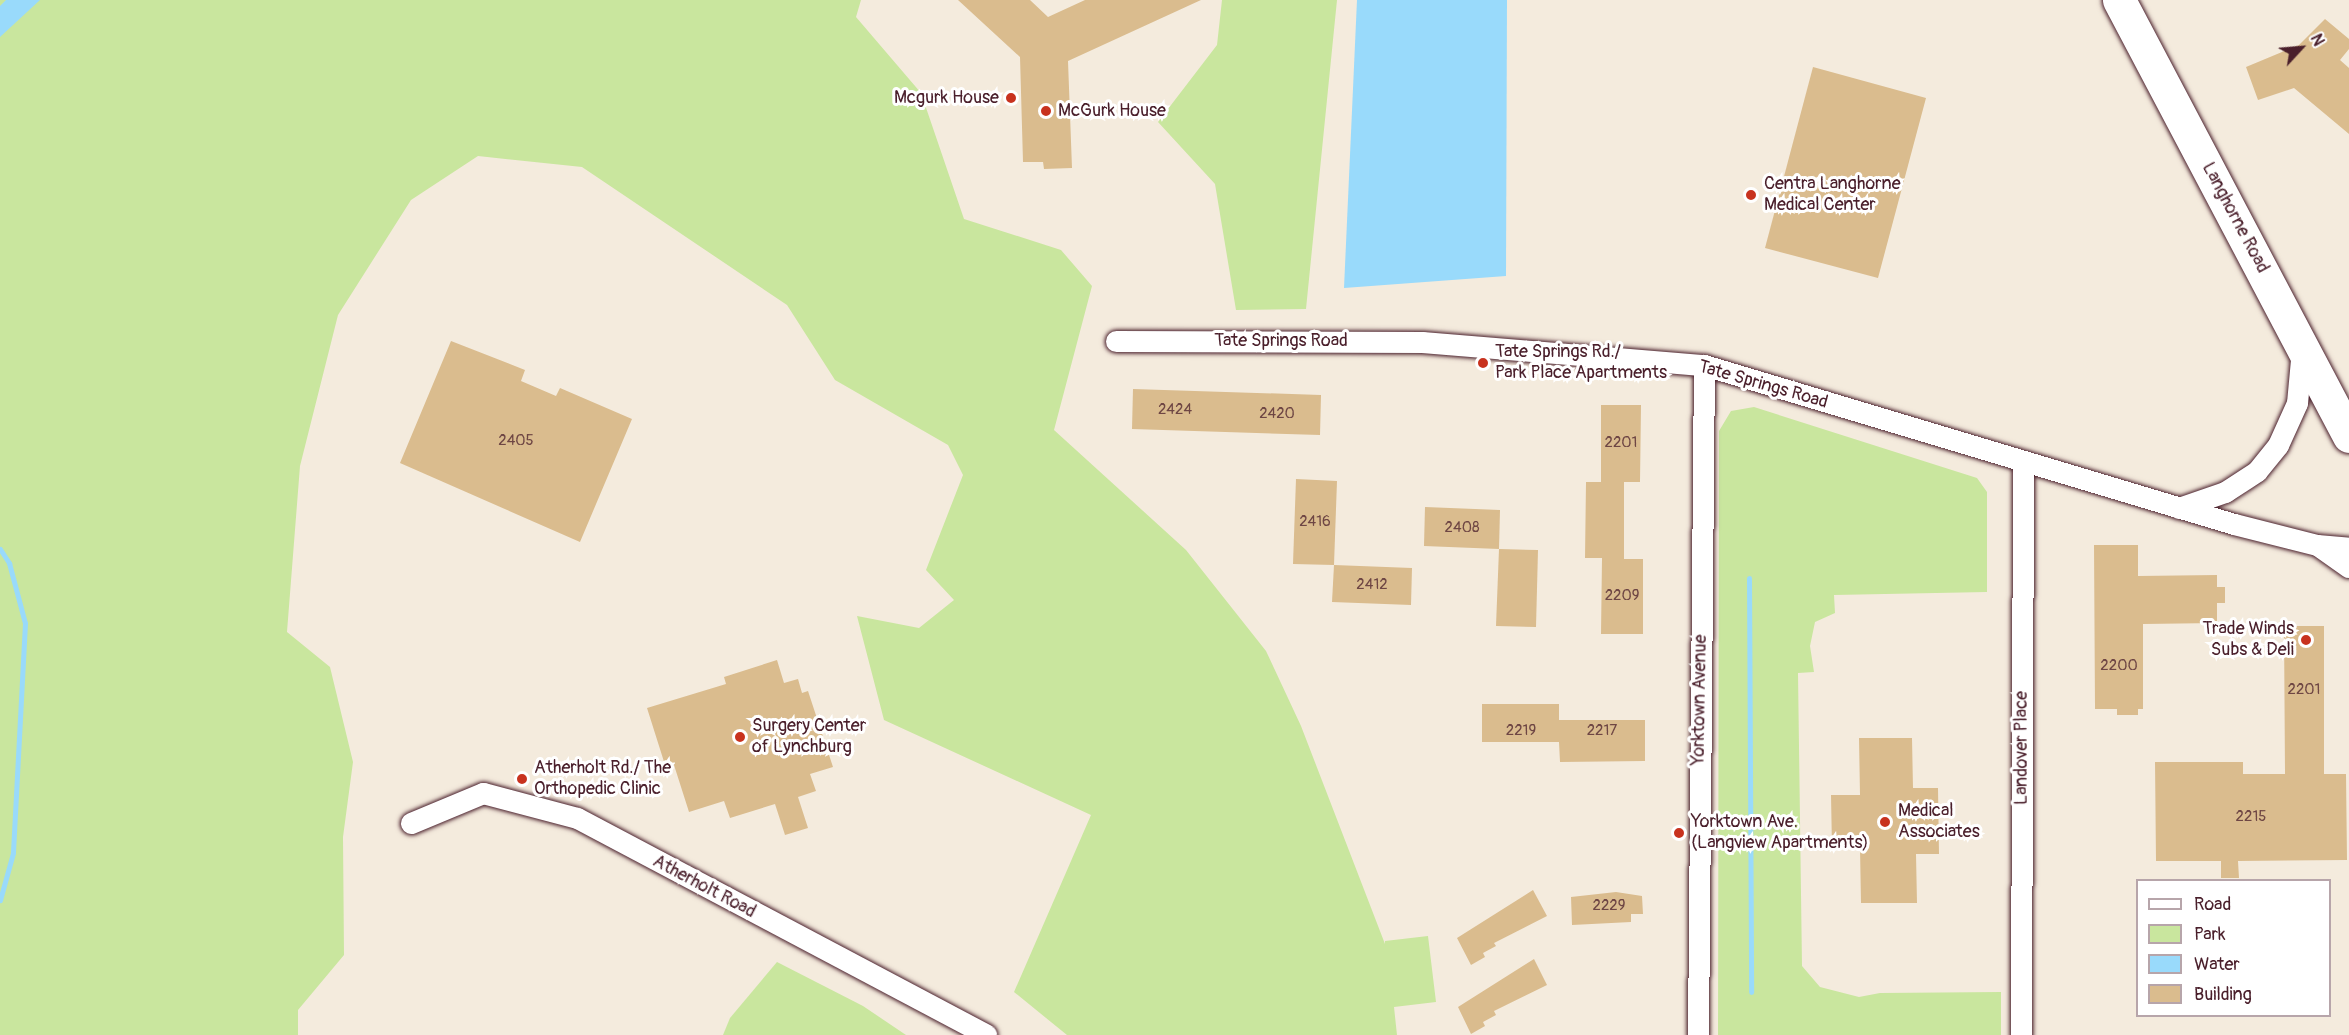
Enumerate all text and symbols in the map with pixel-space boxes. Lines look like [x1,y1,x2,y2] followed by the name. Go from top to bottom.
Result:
[2271,18,2331,78] north arrow
[2306,31,2329,49] text: N
[894,87,999,109] place label: Mcgurk House
[1004,91,1018,105] marker: Mcgurk House
[1058,100,1166,122] place label: McGurk House
[1039,104,1053,118] marker: McGurk House
[2197,159,2273,277] street label: Langhorne Road
[1764,174,1901,216] place label: Centra Langhorne Medical Center
[1742,186,1760,204] marker: Centra Langhorne Medical Center
[1214,330,1348,352] street label: Tate Springs Road
[1495,342,1667,385] place label: Tate Springs Rd./ Park Place Apartments
[1476,356,1490,370] marker: Tate Springs Rd./ Park Place Apartments
[1696,356,1830,414] street label: Tate Springs Road
[1158,401,1192,419] house number: 2424
[1259,405,1295,423] house number: 2420
[498,432,534,450] house number: 2405
[1605,434,1637,452] house number: 2201
[1299,513,1331,531] house number: 2416
[1445,519,1479,537] house number: 2408
[1356,576,1388,594] house number: 2412
[1605,587,1639,605] house number: 2209
[2203,619,2294,662] place label: Trade Winds Subs & Deli
[2299,633,2313,647] marker: Trade Winds Subs & Deli
[1688,634,1712,766] street label: Yorktown Avenue
[2100,657,2138,675] house number: 2200
[2288,681,2320,699] house number: 2201
[2011,691,2033,805] street label: Landover Place
[752,716,866,758] place label: Surgery Center of Lynchburg
[1506,722,1536,740] house number: 2219
[1587,722,1617,740] house number: 2217
[733,730,747,744] marker: Surgery Center of Lynchburg
[534,758,671,800] place label: Atherholt Rd./ The Orthopedic Clinic
[515,772,529,786] marker: Atherholt Rd./ The Orthopedic Clinic
[1898,801,1980,844] place label: Medical Associates
[2236,808,2266,826] house number: 2215
[1691,812,1869,854] place label: Yorktown Ave. (Langview Apartments)
[1876,813,1894,831] marker: Medical Associates
[1672,826,1686,840] marker: Yorktown Ave. (Langview Apartments)
[649,851,759,923] street label: Atherholt Road
[2136,879,2331,1017] legend
[2194,893,2231,916] text: Road
[1593,897,1625,915] house number: 2229
[2194,923,2226,946] text: Park
[2194,953,2240,976] text: Water
[2194,983,2252,1006] text: Building

